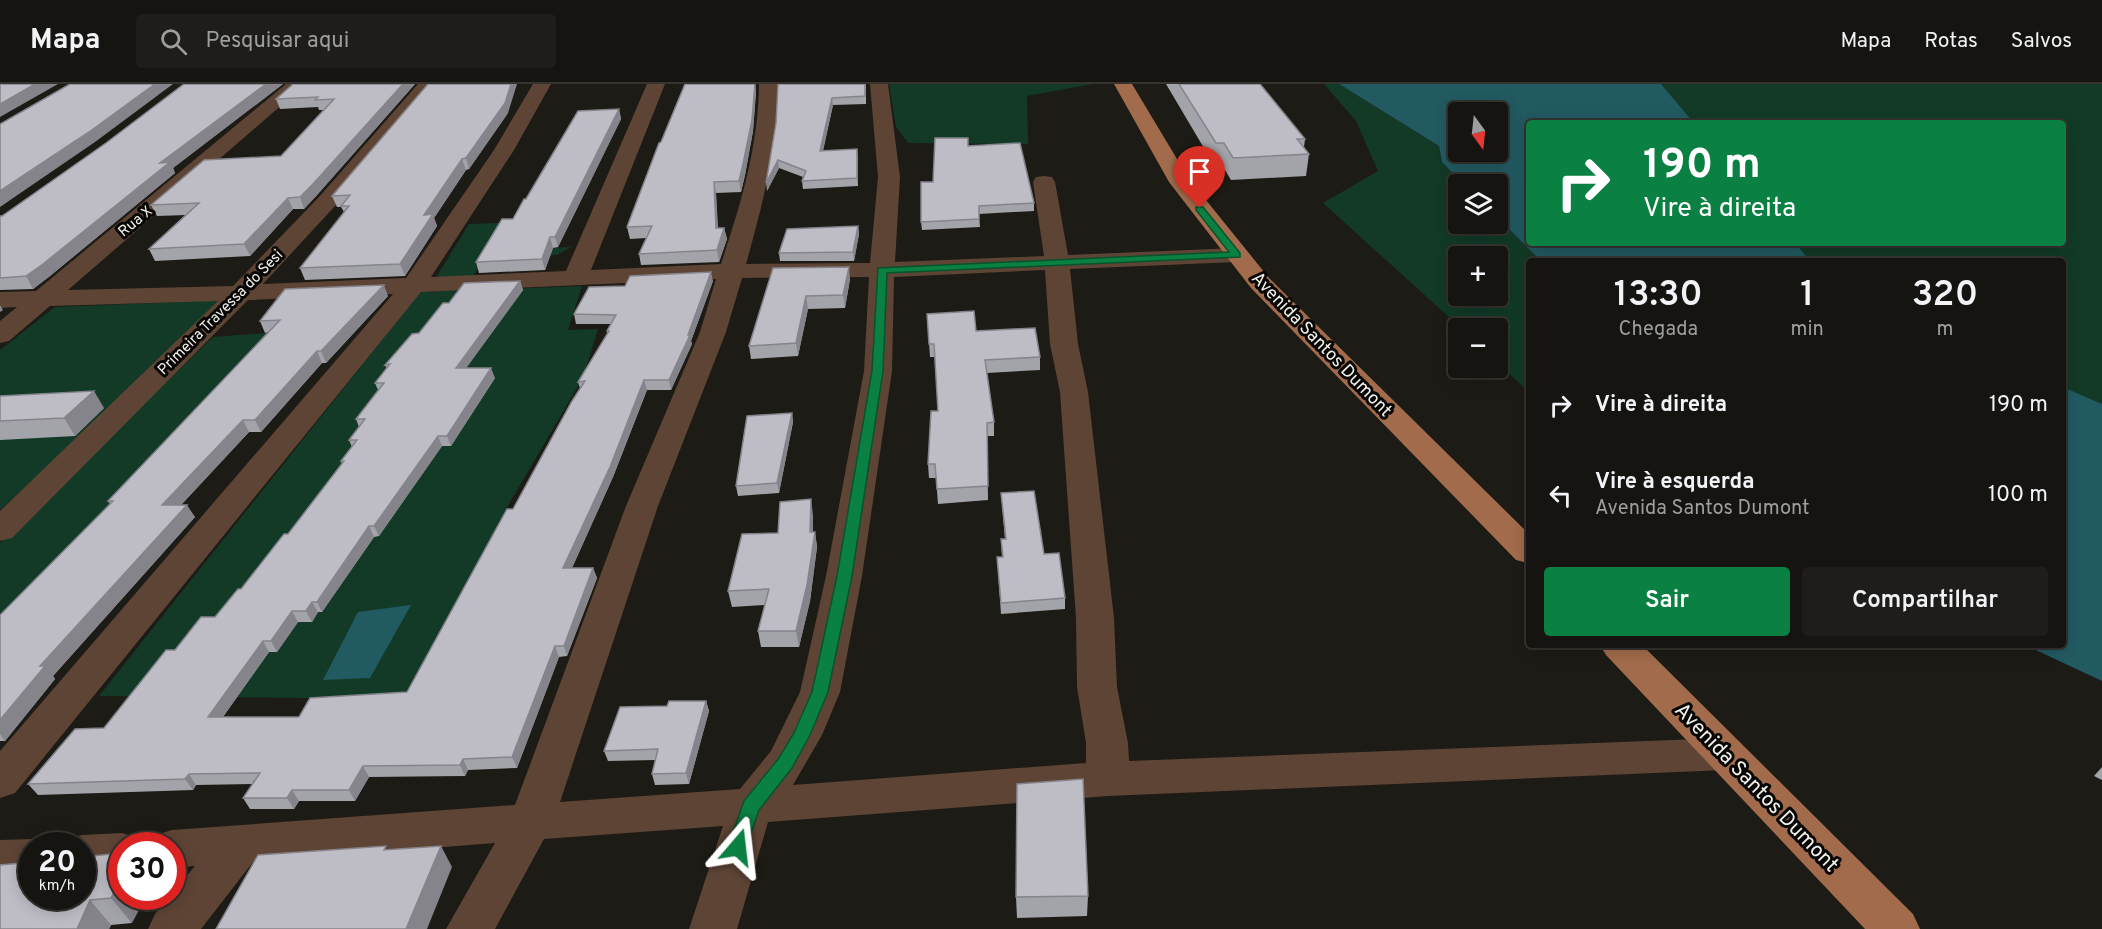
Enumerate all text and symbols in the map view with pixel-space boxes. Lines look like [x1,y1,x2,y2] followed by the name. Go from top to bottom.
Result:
[136,14,556,68] search box
[30,23,100,59] text: Mapa
[157,25,190,58] icon: search
[205,28,349,55] text: Pesquisar aqui
[1841,28,1891,55] text: Mapa
[1924,28,1978,55] text: Rotas
[2011,28,2072,55] text: Salvos
[1448,102,1508,162] north arrow
[1448,102,1508,378] map controls
[1643,140,1761,193] text: 190 m
[1544,144,1622,222] icon: right
[1174,146,1225,208] pin
[1183,155,1216,188] icon: arrive
[1448,174,1508,234] button: layers
[1643,192,1796,226] text: Vire à direita
[115,202,157,242] street label: Rua X
[154,246,288,380] street label: Primeira Travessa do Sesi
[1448,246,1508,306] button: +
[1246,268,1396,422] street label: Avenida Santos Dumont
[1614,273,1703,319] text: 13:30
[1800,273,1814,319] text: 1
[1912,273,1978,319] text: 320
[1618,317,1698,343] text: Chegada
[1791,317,1824,343] text: min
[1936,317,1953,343] text: m
[1448,318,1508,378] button: −
[1544,389,1577,422] icon: right
[1595,392,1727,419] text: Vire à direita
[1989,392,2048,419] text: 190 m
[1595,469,1754,496] text: Vire à esquerda
[1544,479,1577,512] icon: left
[1988,482,2048,509] text: 100 m
[1595,496,1809,522] text: Avenida Santos Dumont
[1544,567,1790,636] button: Sair
[1802,567,2048,636] button: Compartilhar
[1668,698,1844,878] street label: Avenida Santos Dumont
[706,815,770,879] position arrow
[108,832,186,910] speed limit sign: 30
[38,845,76,882] text: 20
[39,877,75,896] text: km/h

